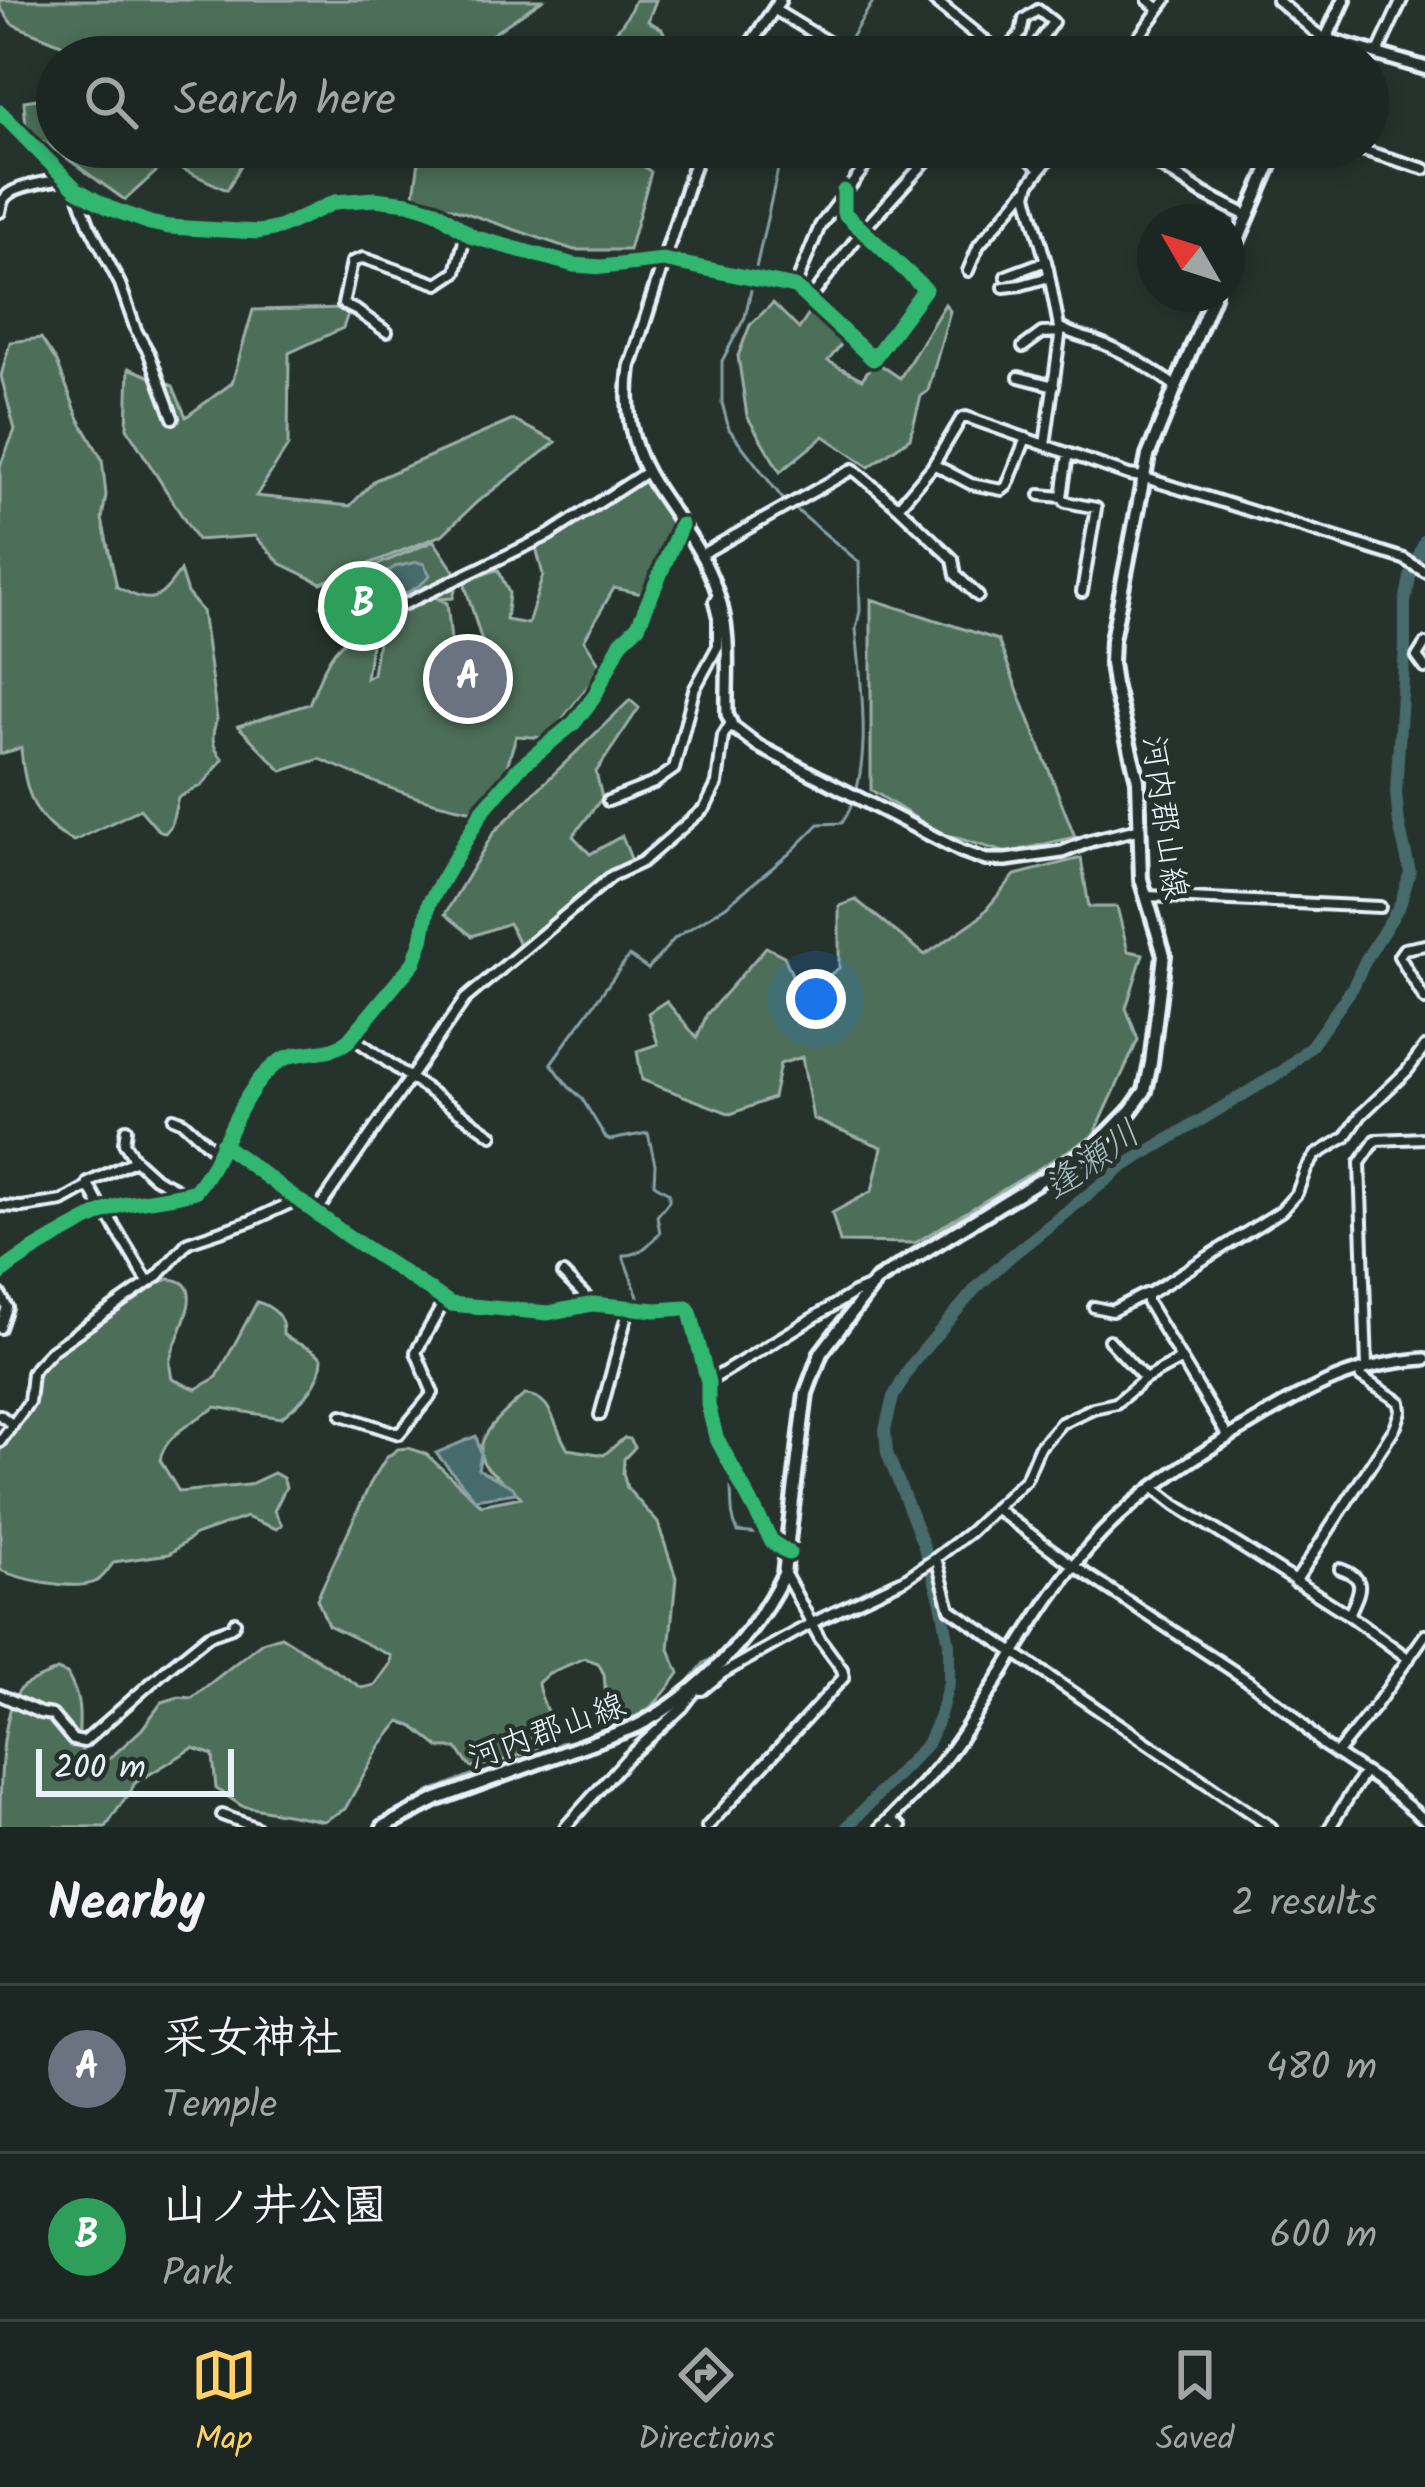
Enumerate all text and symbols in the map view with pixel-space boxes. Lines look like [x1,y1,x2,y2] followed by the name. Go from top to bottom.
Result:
[36,36,1389,168] search box
[174,66,396,138] text: Search here
[78,69,144,135] icon: search
[1137,204,1245,312] north arrow
[324,561,402,651] pin: B
[429,634,507,724] pin: A
[1125,732,1200,903] street label: 河内郡山線
[786,969,846,1029] your location
[1033,1107,1154,1217] water label: 逢瀬川
[461,1680,634,1786] street label: 河内郡山線
[36,1743,234,1796] scale bar
[54,1743,146,1796] text: 200 m
[48,1865,205,1946] text: Nearby
[1232,1874,1377,1936] text: 2 results
[162,2004,342,2076] text: 采女神社
[75,2038,99,2100] text: A
[1266,2038,1377,2100] text: 480 m
[162,2076,277,2138] text: Temple
[162,2172,387,2244] text: 山ノ井公園
[75,2206,99,2268] text: B
[1270,2206,1377,2268] text: 600 m
[162,2244,233,2306] text: Park
[191,2342,257,2467] tab: Map
[638,2342,775,2467] tab: Directions
[1156,2342,1234,2467] tab: Saved

